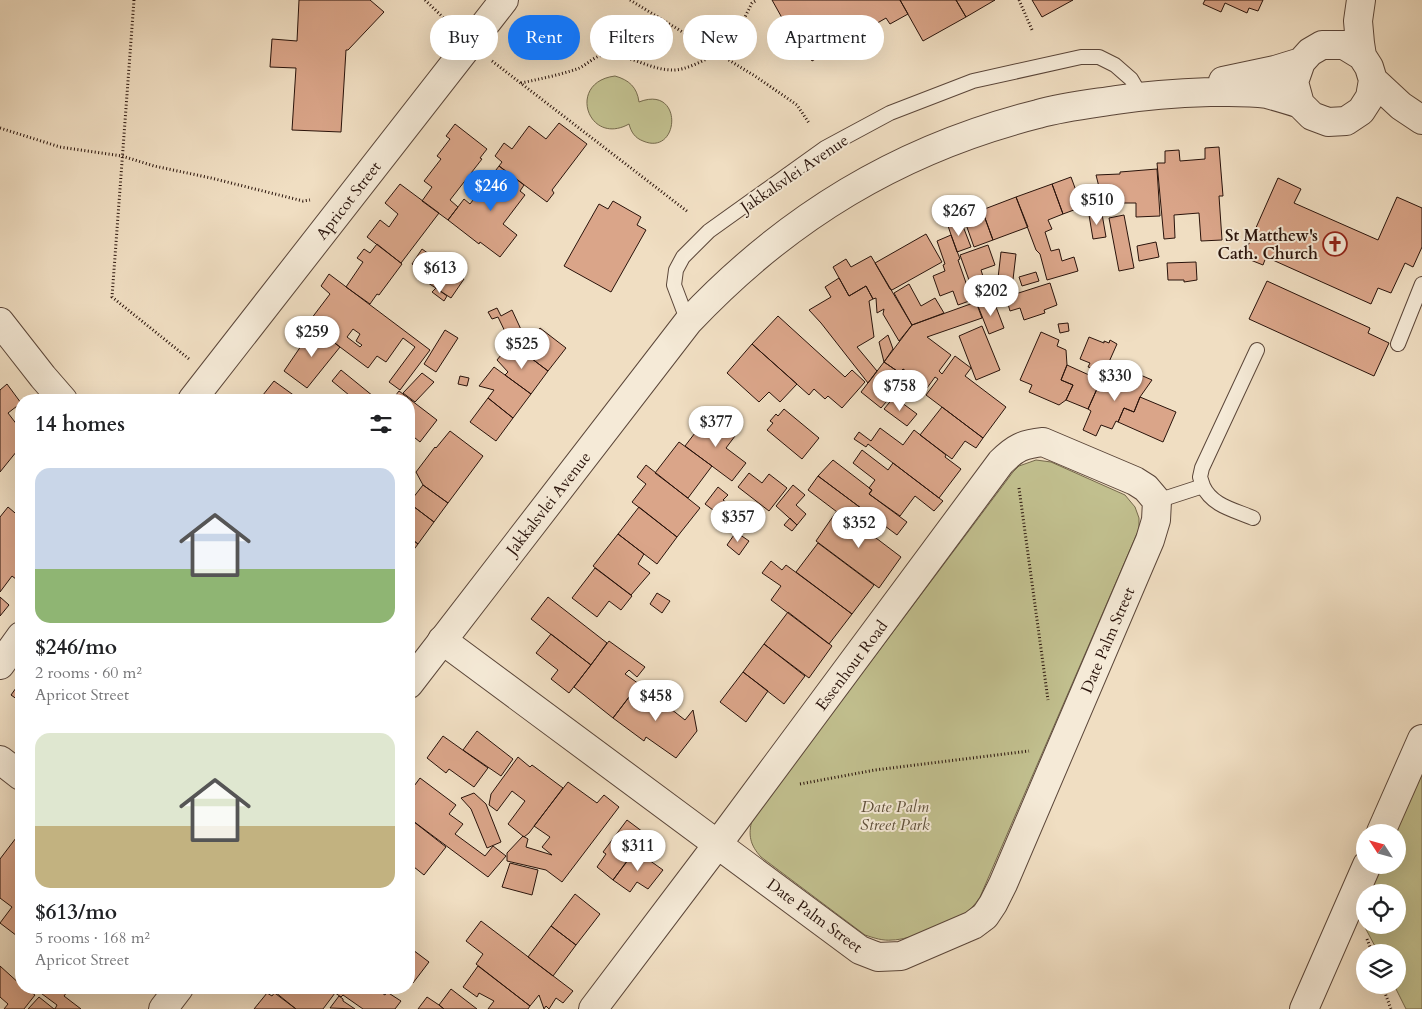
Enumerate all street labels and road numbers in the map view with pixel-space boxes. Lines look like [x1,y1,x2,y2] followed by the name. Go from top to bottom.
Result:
[735,130,853,219] street label: Jakkalsvlei Avenue
[311,157,386,244] street label: Apricot Street
[500,447,596,562] street label: Jakkalsvlei Avenue
[1076,584,1140,697] street label: Date Palm Street
[811,616,893,715] street label: Essenhout Road
[762,874,867,958] street label: Date Palm Street

